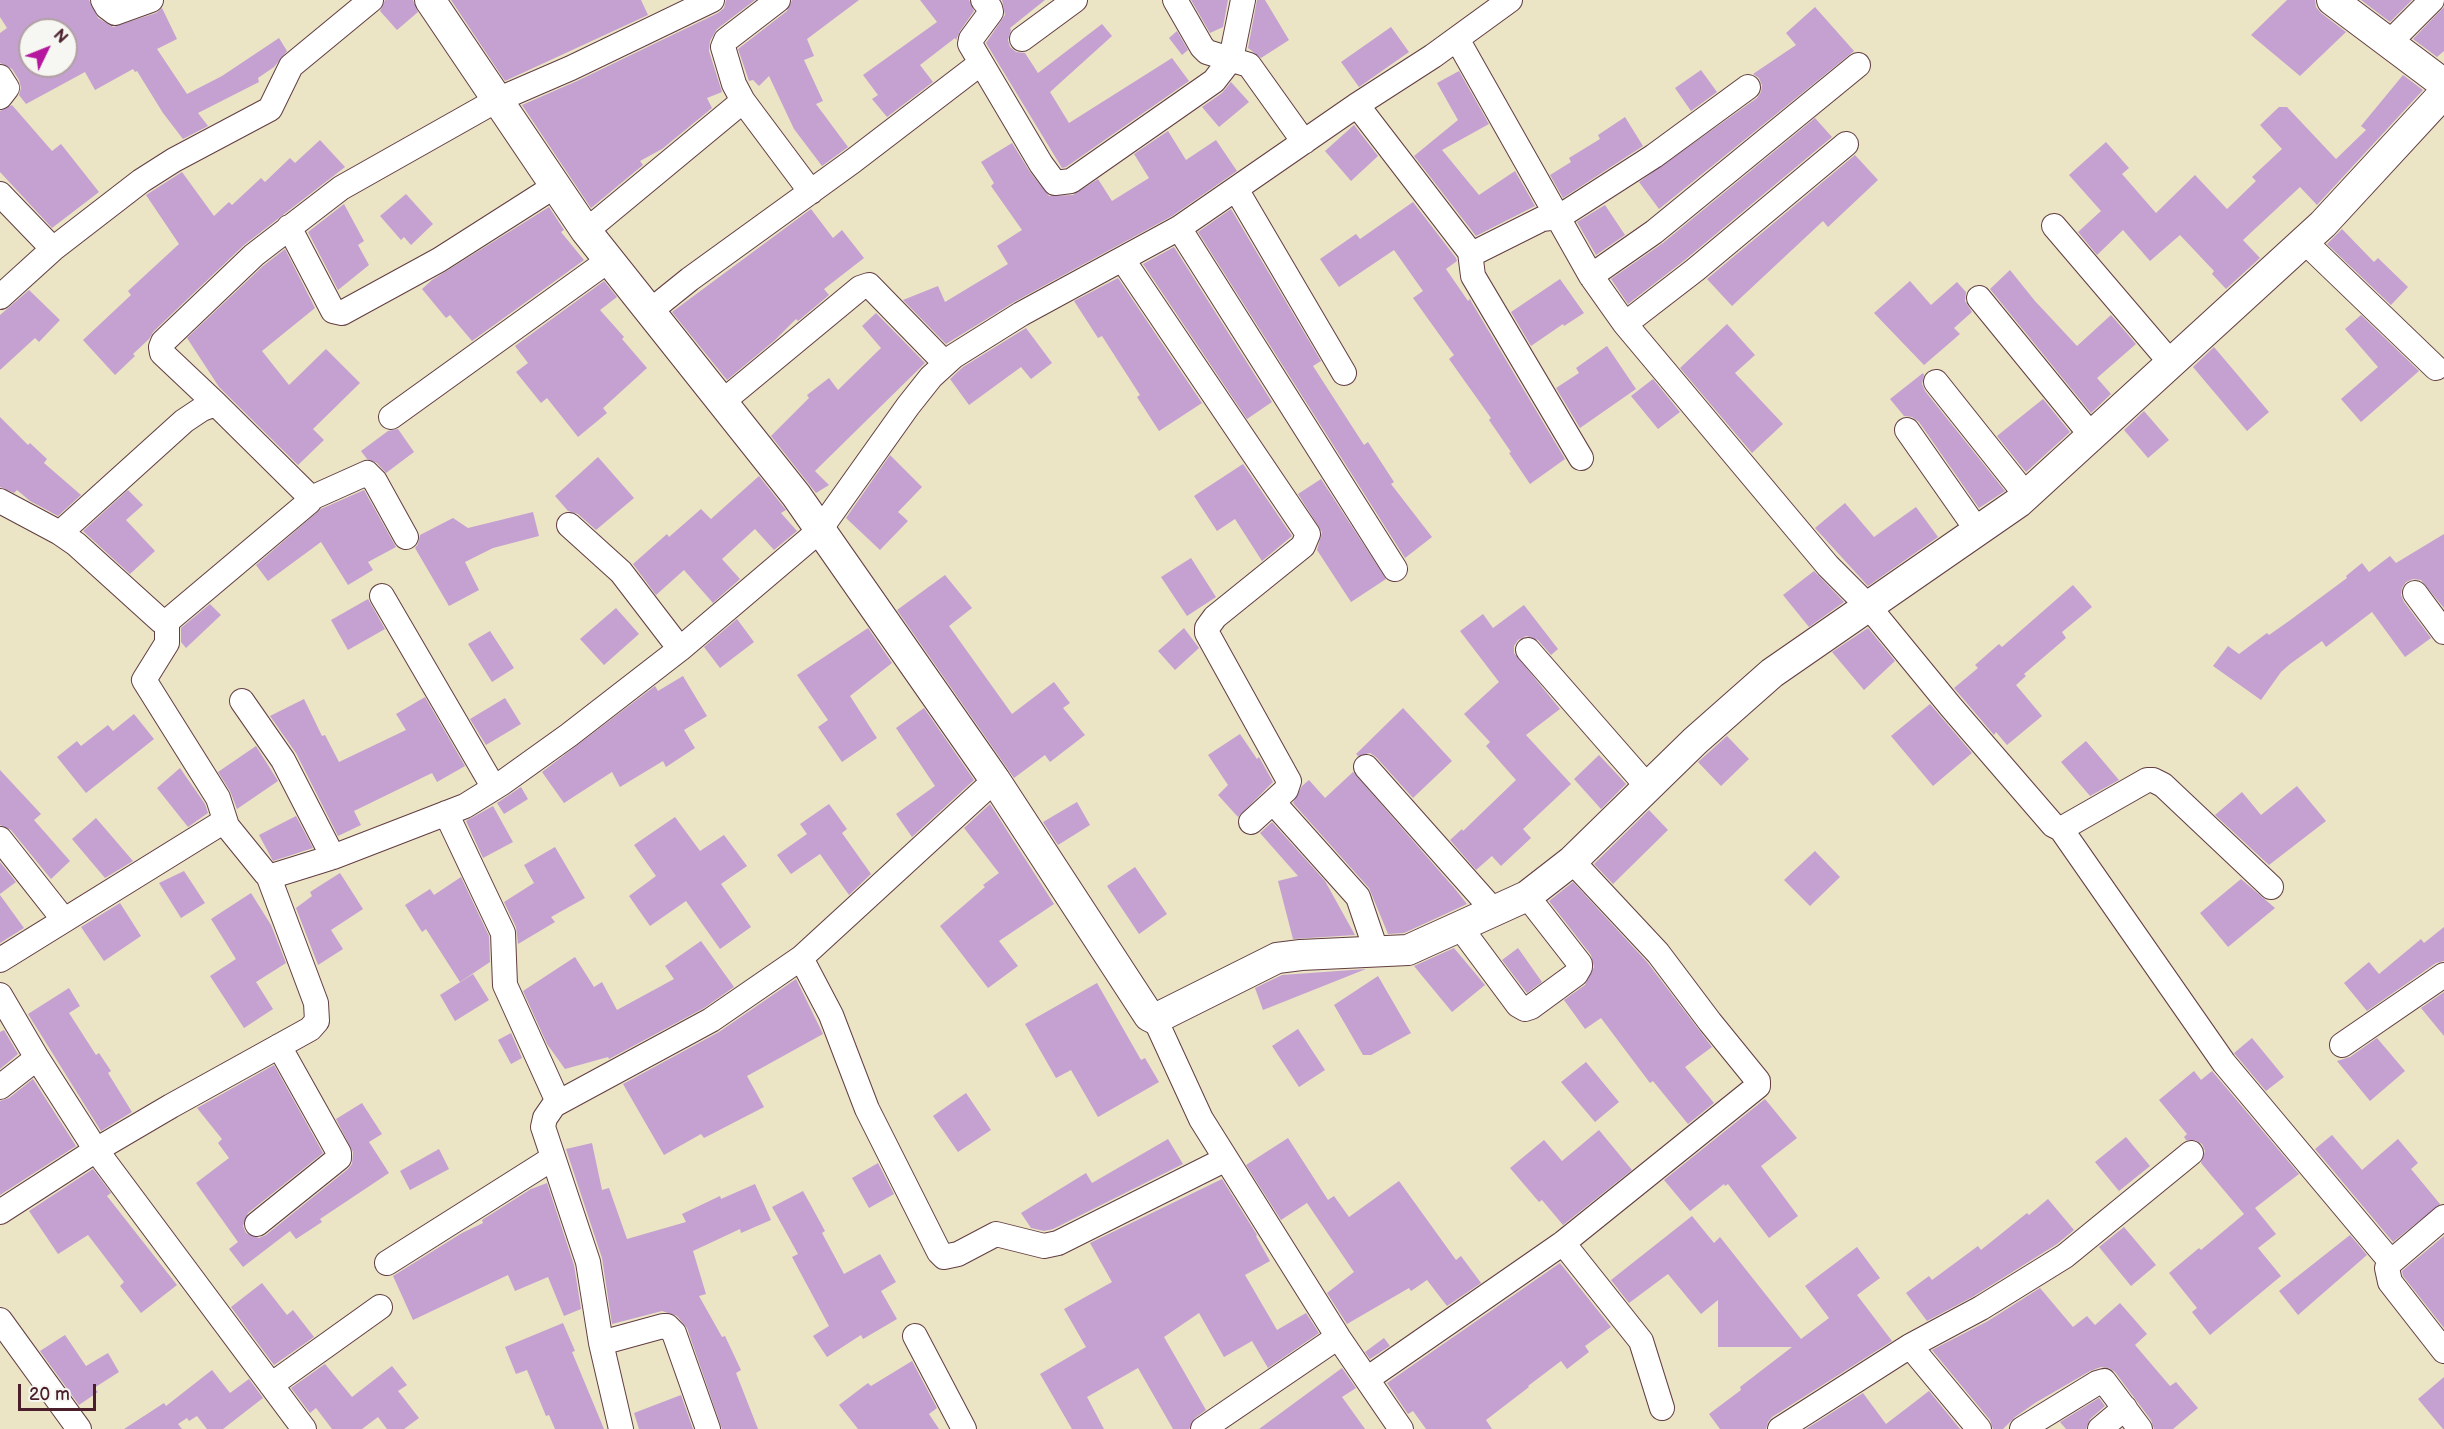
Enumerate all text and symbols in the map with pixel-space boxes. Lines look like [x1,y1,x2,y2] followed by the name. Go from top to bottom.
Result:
[18,18,78,78] north arrow
[49,26,71,48] text: N
[21,1372,99,1410] scale bar
[29,1384,70,1405] text: 20 m

